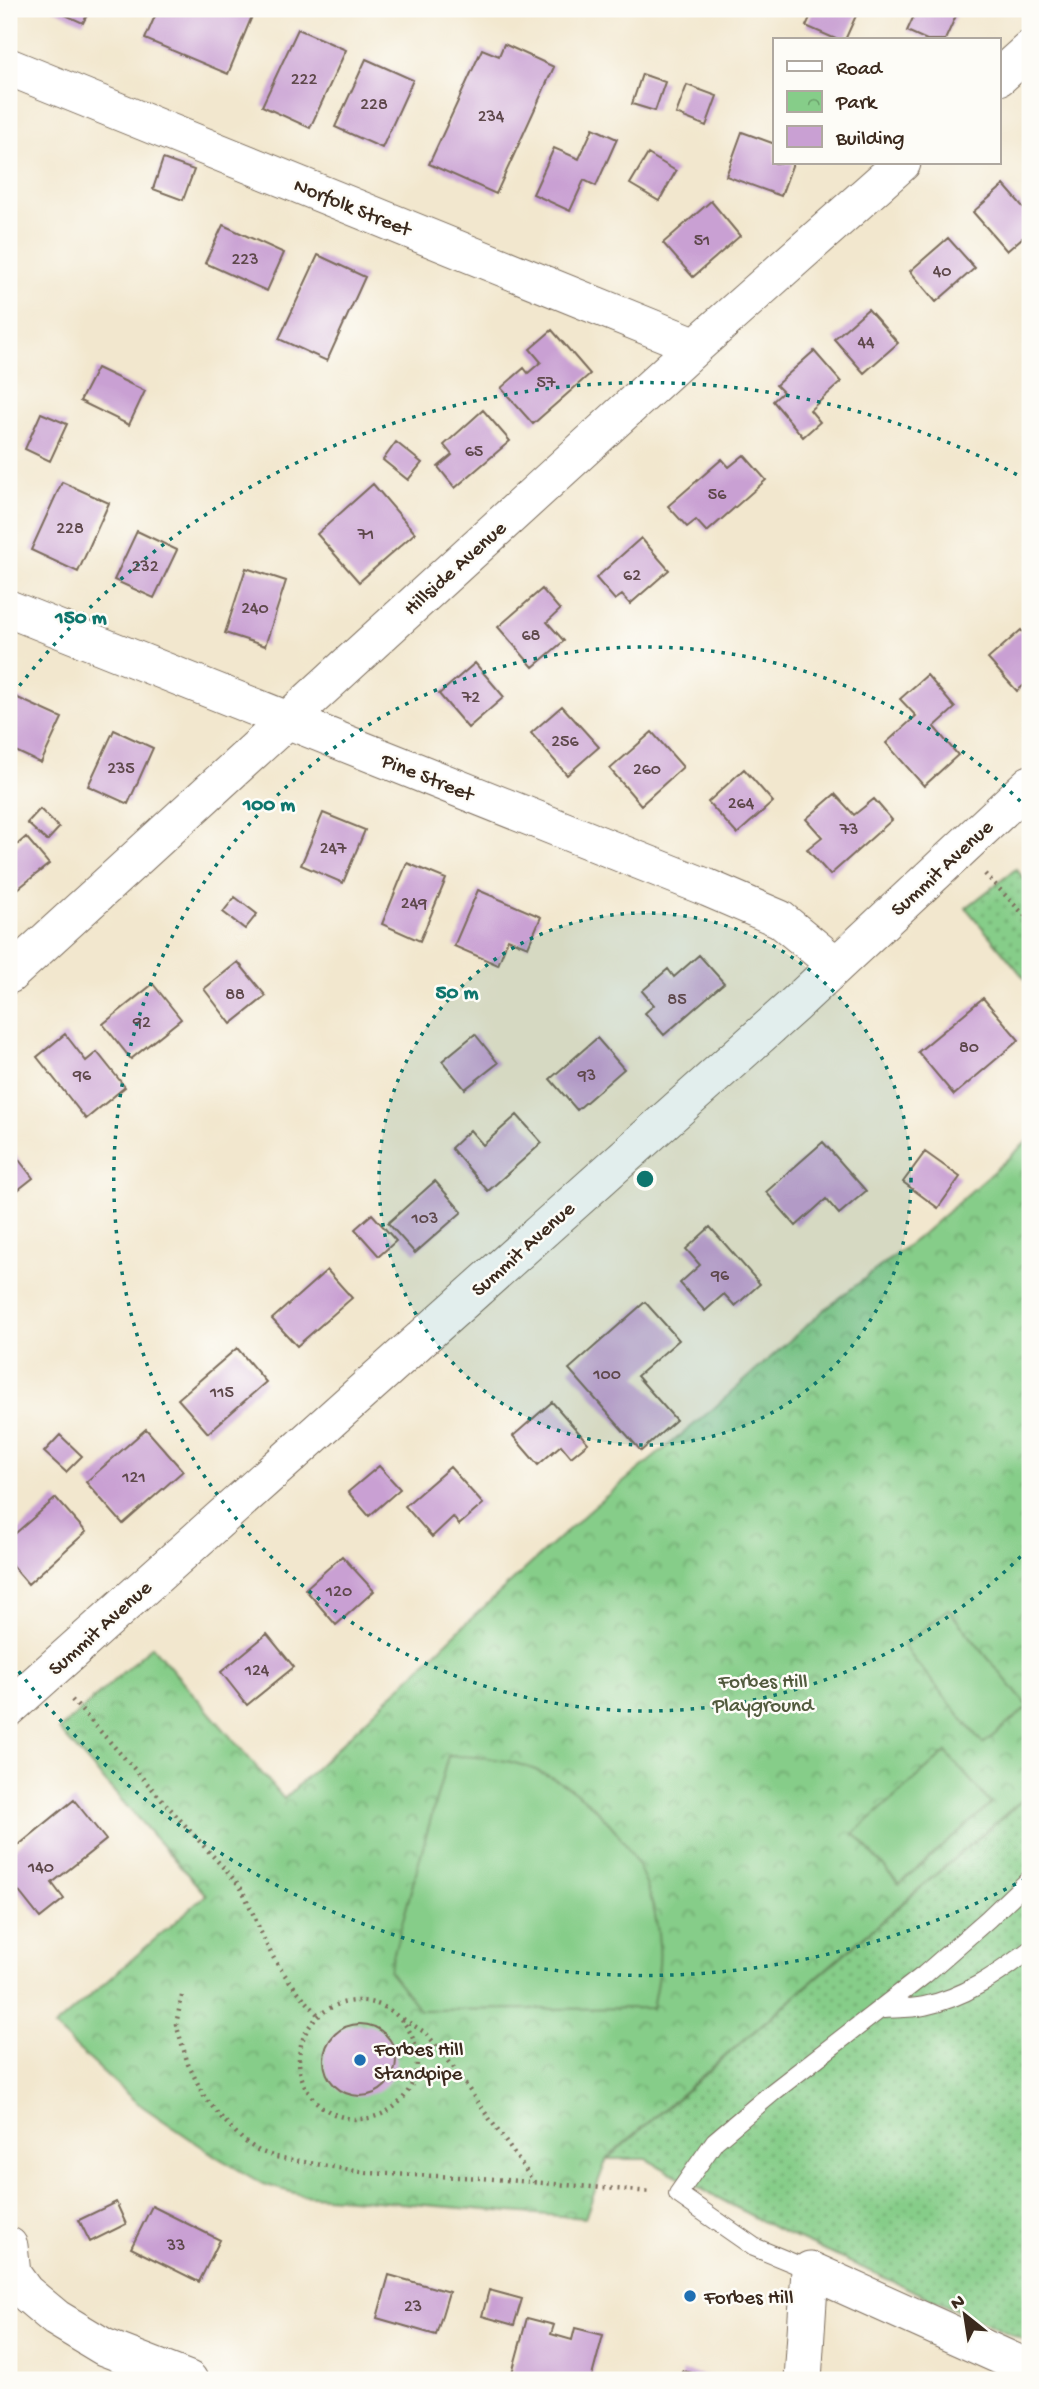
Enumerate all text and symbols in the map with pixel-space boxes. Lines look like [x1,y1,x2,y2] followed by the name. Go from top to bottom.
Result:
[773,38,1000,164] legend
[836,58,884,83] text: Road
[291,70,317,91] house number: 222
[835,92,879,117] text: Park
[360,95,388,116] house number: 228
[478,107,505,128] house number: 234
[835,128,905,153] text: Building
[289,174,416,245] street label: Norfolk Street
[694,231,710,252] house number: 51
[232,250,259,271] house number: 223
[933,262,951,283] house number: 40
[857,333,875,354] house number: 44
[537,373,556,394] house number: 57
[465,442,483,463] house number: 65
[708,485,727,506] house number: 56
[400,516,514,622] street label: Hillside Avenue
[56,519,84,540] house number: 228
[357,525,374,546] house number: 71
[132,557,159,578] house number: 232
[623,566,641,587] house number: 62
[241,599,269,620] house number: 240
[54,607,107,632] text: 150 m
[522,626,541,647] house number: 68
[461,688,480,709] house number: 72
[551,732,580,753] house number: 256
[376,749,479,810] street label: Pine Street
[107,759,135,780] house number: 235
[633,760,661,781] house number: 260
[242,794,295,819] text: 100 m
[728,794,755,815] house number: 264
[887,815,1001,923] street label: Summit Avenue
[839,820,858,841] house number: 73
[320,839,347,860] house number: 247
[401,894,427,915] house number: 249
[436,982,479,1007] text: 50 m
[225,985,245,1006] house number: 88
[667,990,687,1011] house number: 85
[132,1013,151,1034] house number: 92
[959,1038,979,1059] house number: 80
[72,1066,92,1087] house number: 96
[577,1066,596,1087] house number: 93
[633,1167,657,1191] centre of rings
[467,1197,582,1304] street label: Summit Avenue
[411,1209,438,1230] house number: 103
[710,1266,730,1287] house number: 96
[592,1365,621,1386] house number: 100
[209,1383,234,1404] house number: 115
[121,1468,146,1489] house number: 121
[44,1576,159,1683] street label: Summit Avenue
[325,1582,352,1603] house number: 120
[244,1661,270,1682] house number: 124
[712,1671,815,1720] park label: Forbes Hill Playground
[27,1858,54,1879] house number: 140
[373,2039,464,2088] place label: Forbes Hill Standpipe
[352,2052,368,2068] marker: Forbes Hill Standpipe
[166,2236,185,2257] house number: 33
[930,2280,1000,2350] north arrow
[703,2287,794,2312] place label: Forbes Hill
[682,2288,698,2304] marker: Forbes Hill
[947,2290,969,2316] text: N
[404,2297,422,2318] house number: 23

